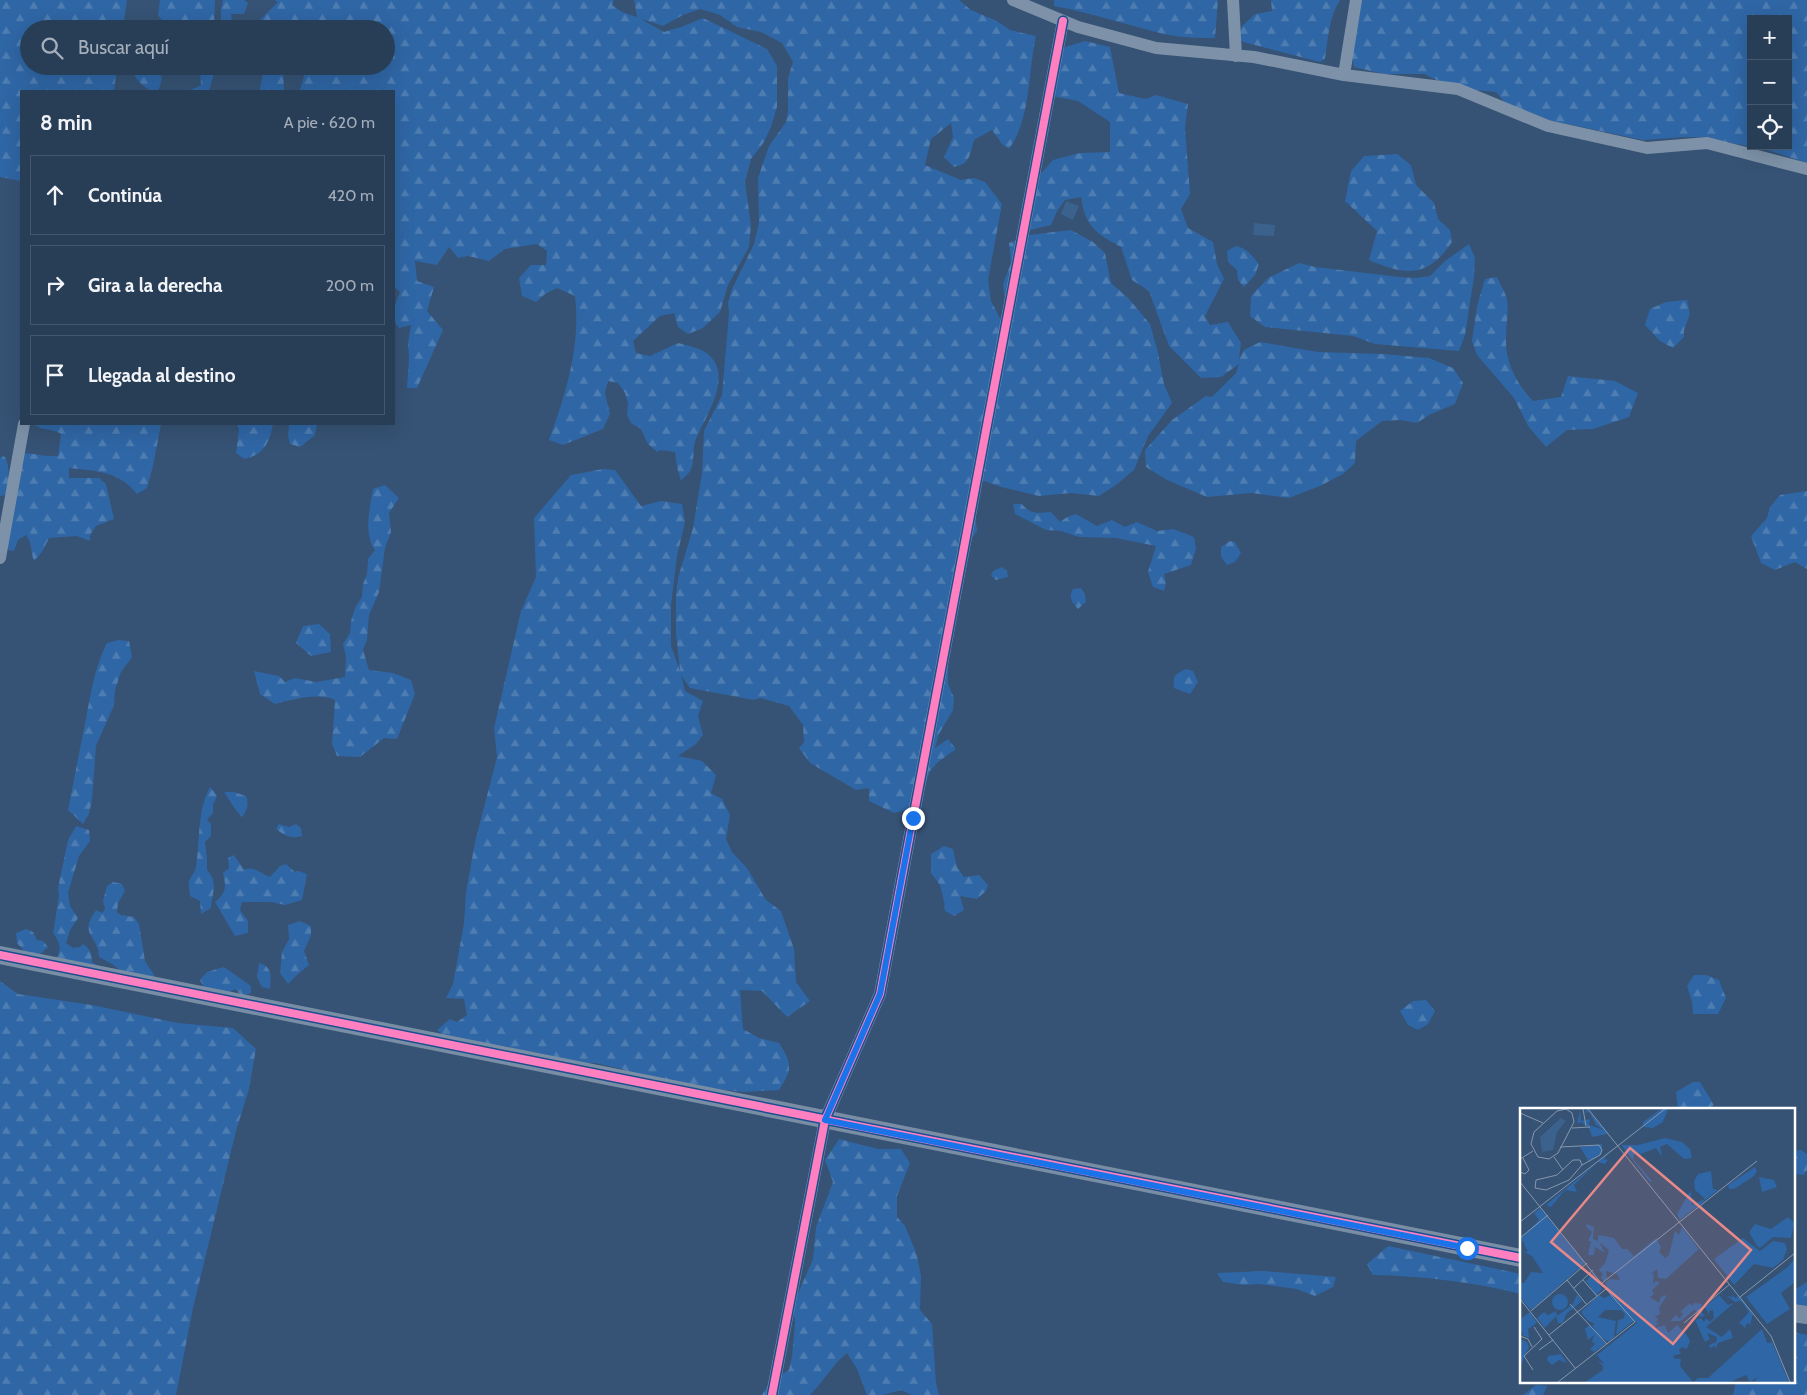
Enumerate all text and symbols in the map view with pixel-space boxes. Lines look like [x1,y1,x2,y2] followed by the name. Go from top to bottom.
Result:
[1747,15,1792,150] map controls
[1747,15,1792,60] button: +
[20,20,395,75] search box
[38,34,66,62] icon: search
[78,36,169,59] text: Buscar aquí
[1747,60,1792,105] button: −
[1747,105,1792,150] button: locate
[40,110,92,135] text: 8 min
[284,113,375,132] text: A pie · 620 m
[41,181,69,209] icon: ahead
[88,184,162,207] text: Continúa
[328,186,374,205] text: 420 m
[41,271,69,299] icon: right
[88,274,223,297] text: Gira a la derecha
[326,276,374,295] text: 200 m
[41,361,69,389] icon: arrive
[88,364,235,387] text: Llegada al destino
[902,807,925,830] route end
[1520,1108,1794,1382] inset map
[1456,1237,1479,1260] route start

